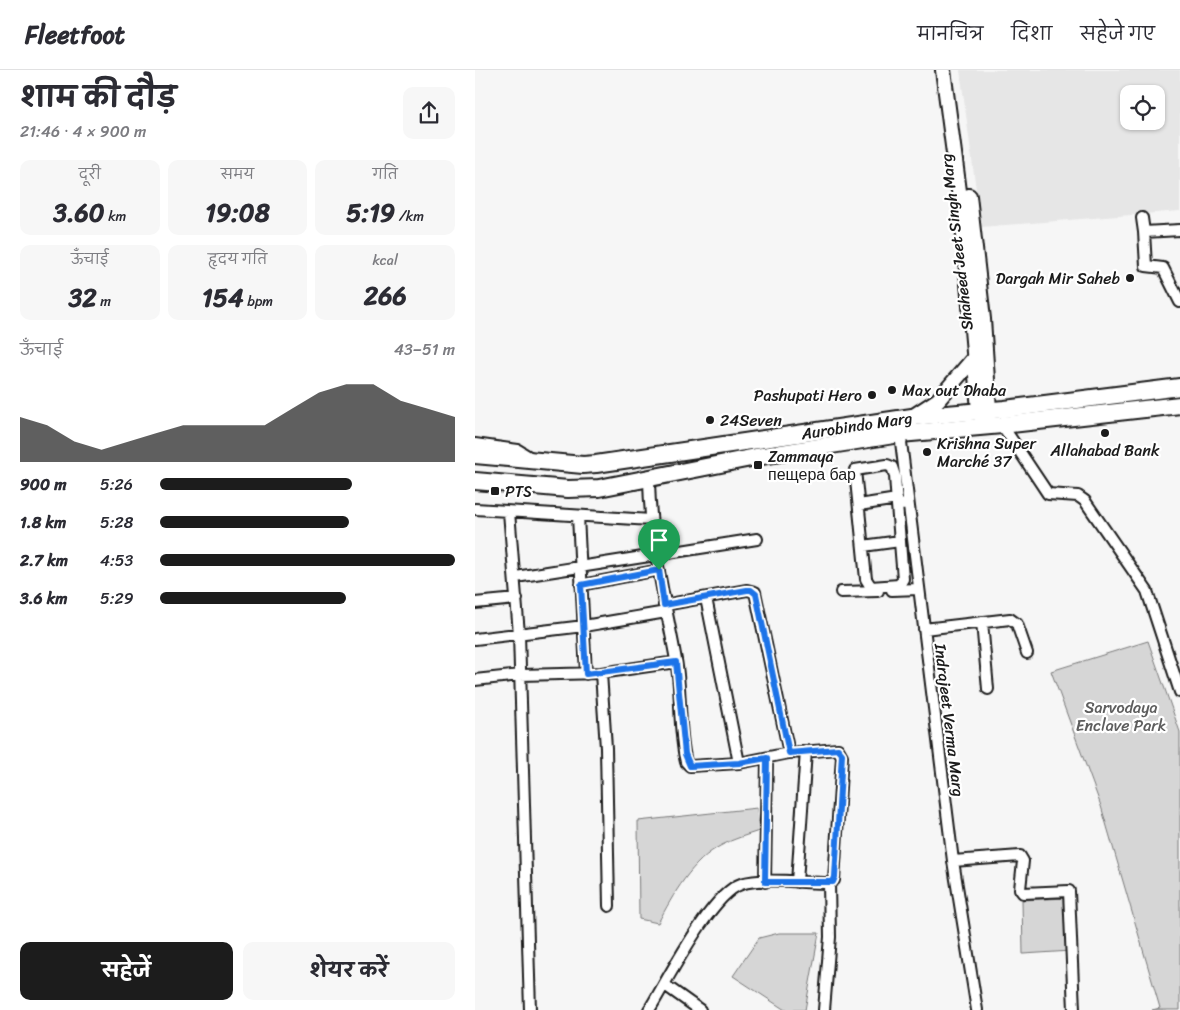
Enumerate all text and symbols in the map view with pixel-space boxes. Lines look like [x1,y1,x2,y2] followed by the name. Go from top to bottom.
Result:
[25,14,125,56] text: Fleetfoot
[917,18,983,50] text: मानचित्र
[1011,18,1052,50] text: दिशा
[1080,18,1155,50] text: सहेजे गए
[20,73,176,122] text: शाम की दौड़
[1120,85,1165,130] map controls
[1120,85,1165,130] button: locate
[403,87,455,139] button: share
[20,117,146,146] text: 21:46 · 4 × 900 m
[931,152,982,332] street label: Shaheed Jeet Singh Marg
[79,162,101,187] text: दूरी
[221,162,254,187] text: समय
[372,162,398,187] text: गति
[53,190,105,235] text: 3.60
[205,190,270,235] text: 19:08
[346,190,395,235] text: 5:19
[105,204,126,229] text: km
[395,204,424,229] text: /km
[71,247,109,272] text: ऊँचाई
[208,247,267,272] text: हृदय गति
[372,248,398,273] text: kcal
[996,264,1120,293] place label: Dargah Mir Saheb
[1124,272,1136,284] marker: Dargah Mir Saheb
[364,273,407,318] text: 266
[69,275,97,320] text: 32
[202,275,244,320] text: 154
[97,289,111,314] text: m
[244,289,273,314] text: bpm
[20,335,63,364] text: ऊँचाई
[394,335,455,364] text: 43–51 m
[902,376,1007,405] place label: Max out Dhaba
[754,381,862,410] place label: Pashupati Hero
[886,384,898,396] marker: Max out Dhaba
[866,389,878,401] marker: Pashupati Hero
[798,403,914,448] street label: Aurobindo Marg
[720,406,782,435] place label: 24Seven
[704,414,716,426] marker: 24Seven
[1099,427,1111,439] marker: Allahabad Bank
[937,429,1038,476] place label: Krishna Super Marché 37
[1050,436,1160,465] place label: Allahabad Bank
[768,442,856,489] place label: Zammaya пещера бар
[921,446,933,458] marker: Krishna Super Marché 37
[752,459,764,471] marker: Zammaya пещера бар
[20,470,67,499] text: 900 m
[100,470,133,499] text: 5:26
[505,477,532,506] place label: PTS
[489,485,501,497] marker: PTS
[20,508,66,537] text: 1.8 km
[100,508,134,537] text: 5:28
[638,519,680,570] pin
[645,526,673,554] icon: arrive
[20,546,68,575] text: 2.7 km
[100,546,133,575] text: 4:53
[20,584,68,613] text: 3.6 km
[100,584,134,613] text: 5:29
[926,641,973,798] street label: Indrajeet Verma Marg
[1076,693,1166,740] park label: Sarvodaya Enclave Park
[20,942,233,1000] button: सहेजें
[243,942,455,1000] button: शेयर करें

